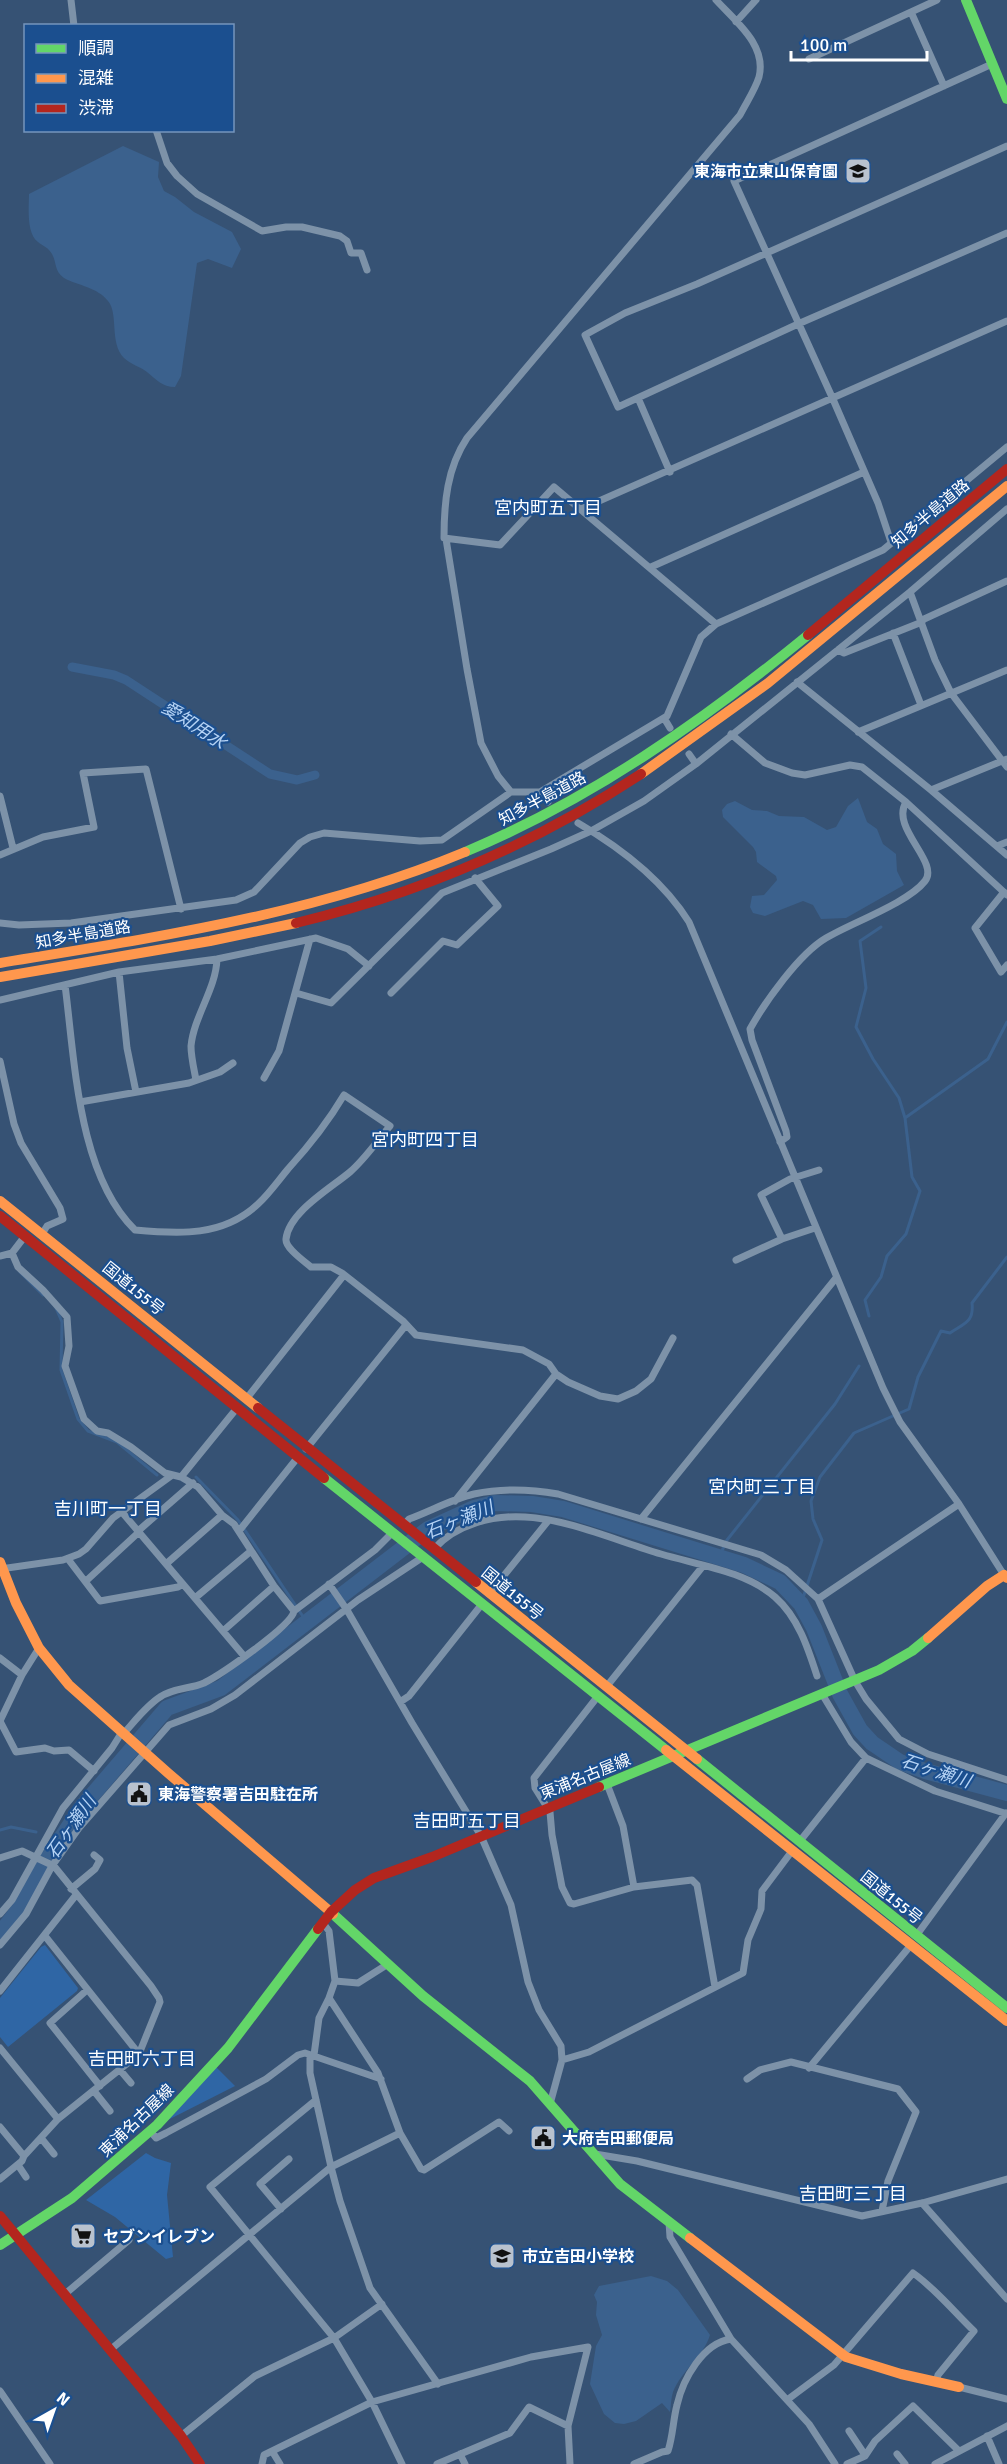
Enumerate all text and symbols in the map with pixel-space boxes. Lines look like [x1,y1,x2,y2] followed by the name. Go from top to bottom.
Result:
[24,24,234,132] legend
[791,24,928,62] scale bar
[800,34,847,56] text: 100 m
[78,37,114,59] text: 順調
[78,67,114,89] text: 混雑
[78,97,114,119] text: 渋滞
[843,156,873,186] school or university icon: 東海市立東山保育園
[694,162,838,182] place label: 東海市立東山保育園
[887,475,974,552] street label: 知多半島道路
[494,497,602,519] district label: 宮内町五丁目
[158,696,232,755] water label: 愛知用水
[495,768,590,830] street label: 知多半島道路
[34,917,132,953] street label: 知多半島道路
[371,1129,479,1151] district label: 宮内町四丁目
[98,1258,168,1320] street label: 国道155号
[708,1476,816,1498] district label: 宮内町三丁目
[422,1496,498,1544] water label: 石ヶ瀬川
[54,1498,162,1520] district label: 吉川町一丁目
[477,1563,547,1625] street label: 国道155号
[898,1749,976,1793] water label: 石ヶ瀬川
[537,1750,634,1804] street label: 東浦名古屋線
[124,1779,154,1809] public building icon: 東海警察署吉田駐在所
[158,1785,318,1805] place label: 東海警察署吉田駐在所
[41,1790,102,1863] water label: 石ヶ瀬川
[413,1810,521,1832] district label: 吉田町五丁目
[856,1867,926,1929] street label: 国道155号
[88,2048,196,2070] district label: 吉田町六丁目
[95,2080,178,2161] street label: 東浦名古屋線
[528,2123,558,2153] public building icon: 大府吉田郵便局
[562,2129,674,2149] place label: 大府吉田郵便局
[799,2183,907,2205] district label: 吉田町三丁目
[68,2221,98,2251] supermarket icon: セブンイレブン
[103,2227,215,2247] place label: セブンイレブン
[487,2241,517,2271] school or university icon: 市立吉田小学校
[522,2247,634,2267] place label: 市立吉田小学校
[24,2380,84,2440] north arrow
[52,2388,74,2411] text: N

